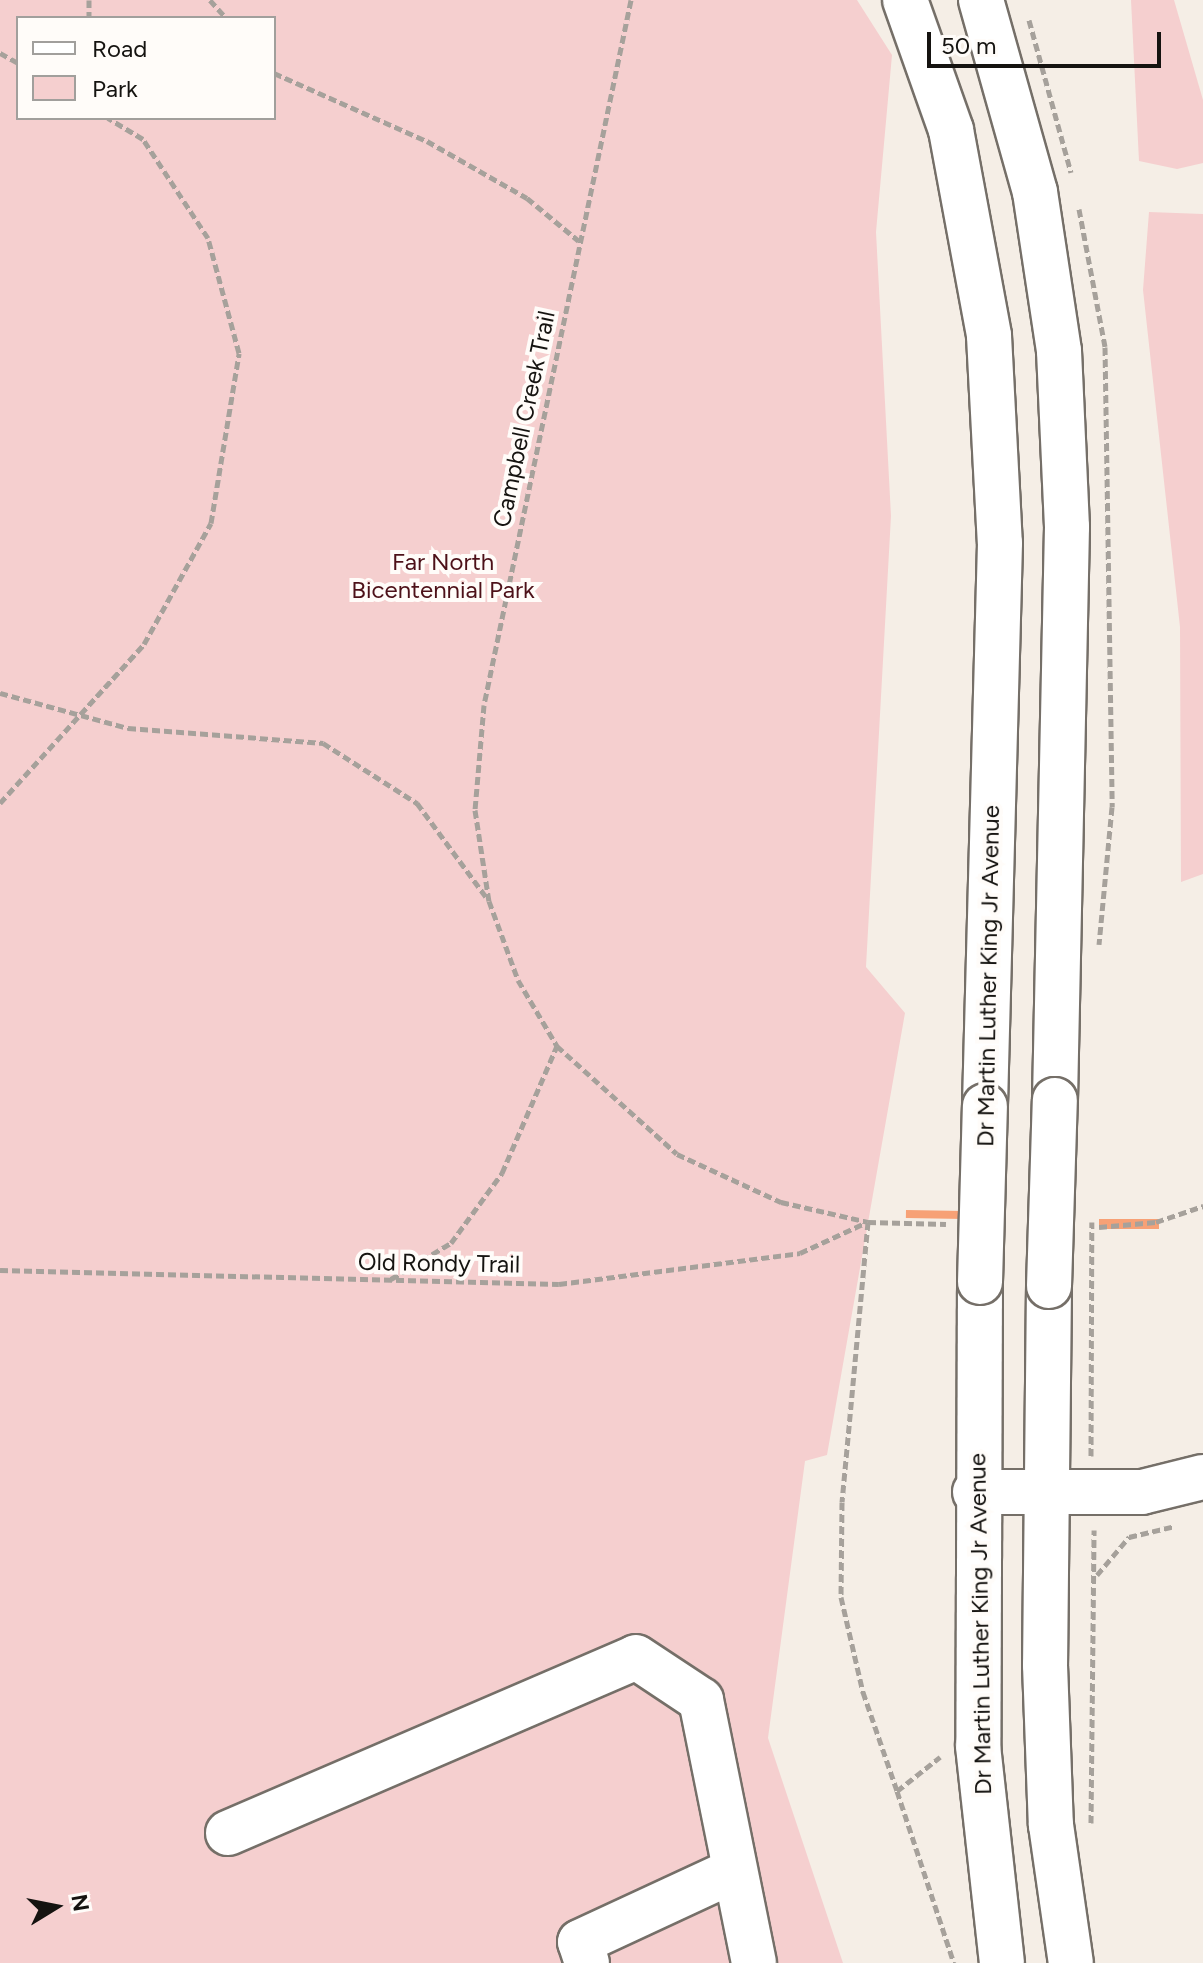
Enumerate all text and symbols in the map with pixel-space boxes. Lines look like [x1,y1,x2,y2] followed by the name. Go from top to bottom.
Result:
[16,16,276,120] legend
[931,16,1165,66] scale bar
[941,31,997,60] text: 50 m
[92,34,147,63] text: Road
[92,74,138,103] text: Park
[487,308,561,530] street label: Campbell Creek Trail
[351,548,535,604] park label: Far North Bicentennial Park
[971,805,1005,1147] street label: Dr Martin Luther King Jr Avenue
[358,1247,520,1279] street label: Old Rondy Trail
[963,1453,997,1795] street label: Dr Martin Luther King Jr Avenue
[16,1867,96,1947] north arrow
[65,1892,95,1913] text: N

